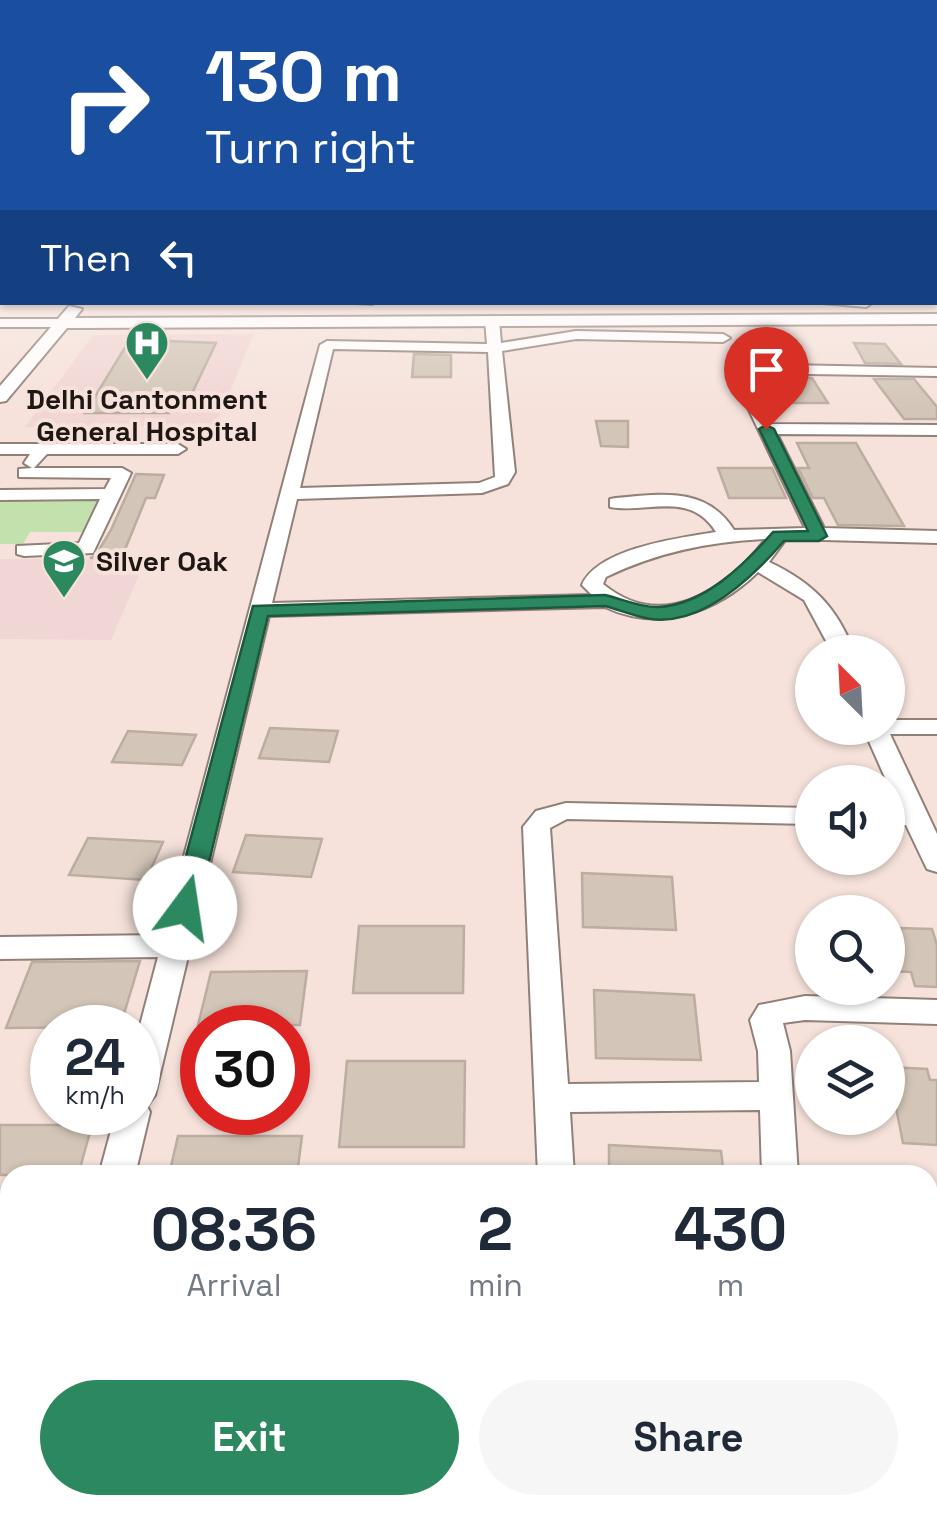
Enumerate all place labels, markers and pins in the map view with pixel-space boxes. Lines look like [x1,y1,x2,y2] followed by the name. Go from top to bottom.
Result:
[124,320,170,381] hospital icon: Delhi Cantonment General Hospital
[724,327,809,430] pin
[26,381,268,449] place label: Delhi Cantonment General Hospital
[41,538,87,599] school or university icon: Silver Oak
[96,543,228,579] place label: Silver Oak

